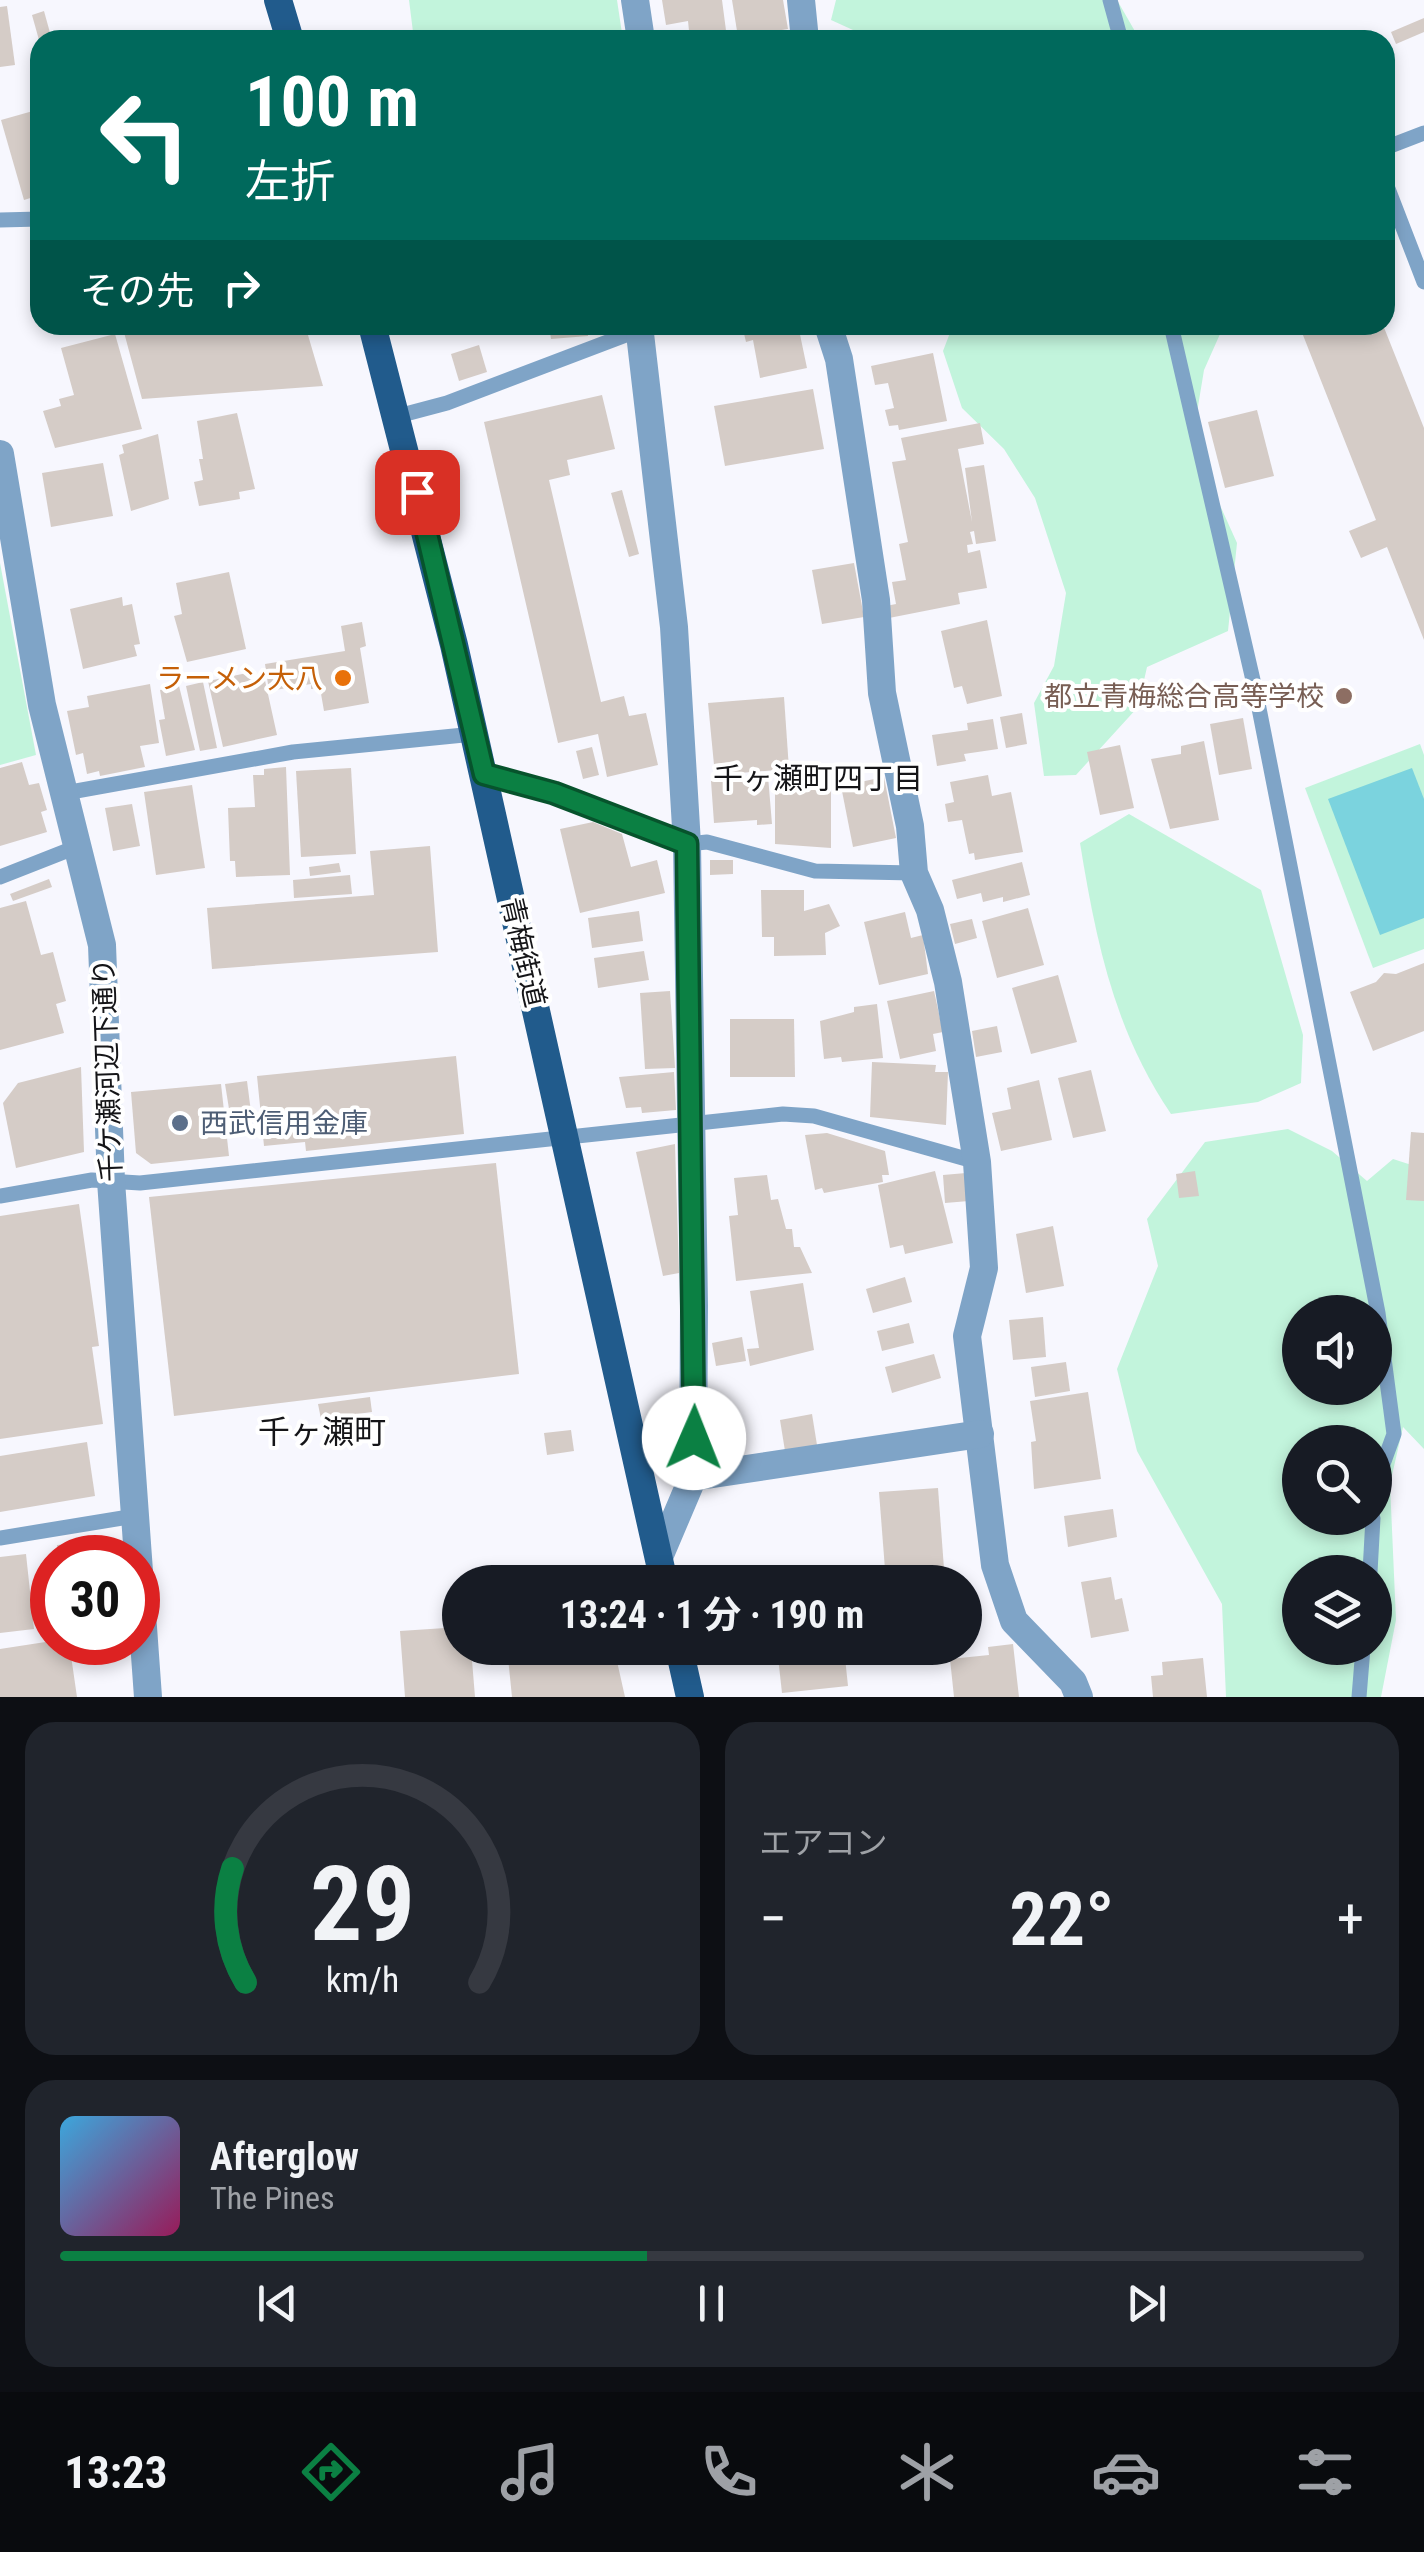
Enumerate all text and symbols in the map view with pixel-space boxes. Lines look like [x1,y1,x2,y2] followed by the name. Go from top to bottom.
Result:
[245,61,419,143] text: 100 m
[80,70,210,200] icon: left
[245,155,335,208] text: 左折
[214,260,269,315] icon: right
[80,269,194,313] text: その先
[375,450,460,535] pin
[390,465,445,520] icon: arrive
[156,662,323,695] place label: ラーメン大八
[332,667,354,689] marker: ラーメン大八
[1044,680,1324,713] place label: 都立青梅総合高等学校
[1333,685,1355,707] marker: 都立青梅総合高等学校
[713,761,923,796] district label: 千ヶ瀬町四丁目
[495,894,552,1010] street label: 青梅街道
[87,957,128,1182] street label: 千ケ瀬河辺下通り
[200,1107,368,1140] place label: 西武信用金庫
[169,1112,191,1134] marker: 西武信用金庫
[1282,1295,1392,1665] map controls
[1282,1295,1392,1405] button: sound
[642,1386,746,1490] position arrow
[258,1413,386,1451] district label: 千ヶ瀬町
[1282,1425,1392,1535] button: search
[30,1535,160,1665] speed limit sign: 30
[1282,1555,1392,1665] button: layers
[560,1593,864,1637] text: 13:24 · 1 分 · 190 m
[760,1824,888,1862] text: エアコン
[310,1844,415,1965] text: 29
[1009,1875,1114,1963] text: 22°
[760,1887,787,1951] text: −
[1337,1887,1364,1951] text: +
[325,1959,399,2001] text: km/h
[210,2135,359,2179] text: Afterglow
[210,2179,335,2217] text: The Pines
[250,2276,305,2331] icon: previous
[684,2276,739,2331] icon: pause
[1119,2276,1174,2331] icon: next
[296,2437,366,2507] icon: directions
[495,2437,565,2507] icon: music
[694,2437,764,2507] icon: phone
[892,2437,962,2507] icon: climate
[1091,2437,1161,2507] icon: car
[1290,2437,1360,2507] icon: filters
[64,2446,168,2499] text: 13:23

